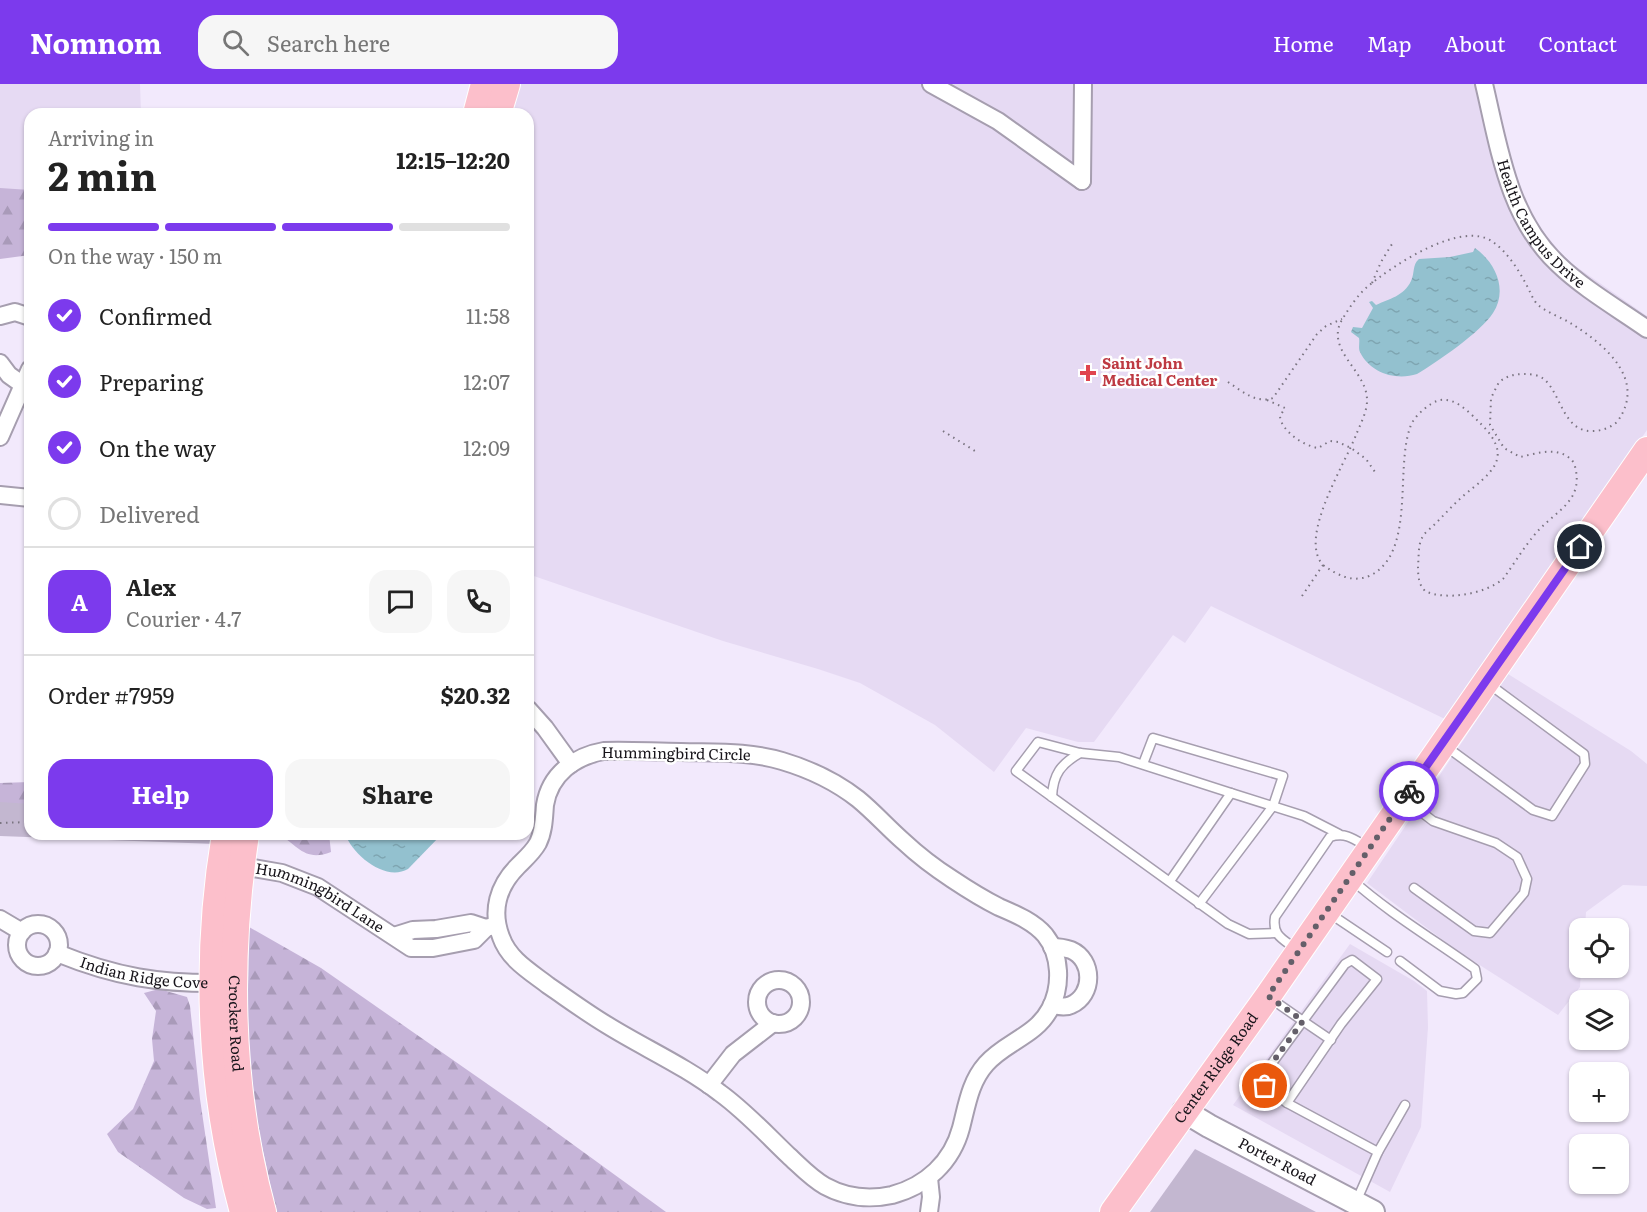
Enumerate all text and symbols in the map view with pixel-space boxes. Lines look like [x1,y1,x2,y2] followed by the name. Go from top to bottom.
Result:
[198,15,618,69] search box
[30,21,162,63] text: Nomnom
[219,26,252,59] icon: search
[267,26,390,59] text: Search here
[1273,27,1334,58] text: Home
[1367,27,1411,58] text: Map
[1444,27,1506,58] text: About
[1539,27,1617,58] text: Contact
[48,122,154,152] text: Arriving in
[396,143,510,176] text: 12:15–12:20
[48,145,157,203] text: 2 min
[1492,156,1591,293] street label: Health Campus Drive
[48,240,222,270] text: On the way · 150 m
[48,299,81,332] icon: check
[99,299,212,332] text: Confirmed
[466,300,510,330] text: 11:58
[1102,351,1217,391] place label: Saint John Medical Center
[1079,364,1097,382] marker: Saint John Medical Center
[48,365,81,398] icon: check
[99,365,203,398] text: Preparing
[463,366,510,396] text: 12:07
[48,431,81,464] icon: check
[99,431,216,464] text: On the way
[463,432,510,462] text: 12:09
[99,497,200,530] text: Delivered
[1554,521,1605,572] pin
[1563,530,1596,563] icon: home
[126,570,176,603] text: Alex
[369,570,432,633] button: chat
[447,570,510,633] button: phone
[71,585,88,618] text: A
[126,603,241,633] text: Courier · 4.7
[48,678,174,711] text: Order #7959
[441,678,510,711] text: $20.32
[601,740,751,765] street label: Hummingbird Circle
[48,759,273,828] button: Help
[285,759,510,828] button: Share
[1379,761,1439,821] courier
[1393,775,1426,808] icon: bike
[254,856,390,938] street label: Hummingbird Lane
[1569,918,1629,1194] map controls
[1569,918,1629,978] button: locate
[77,950,208,993] street label: Indian Ridge Cove
[224,975,251,1073] street label: Crocker Road
[1569,990,1629,1050] button: layers
[1167,1007,1263,1128] street label: Center Ridge Road
[1239,1060,1290,1111] pin
[1569,1062,1629,1122] button: +
[1248,1069,1281,1102] icon: bag
[1235,1130,1321,1190] street label: Porter Road
[1569,1134,1629,1194] button: −

